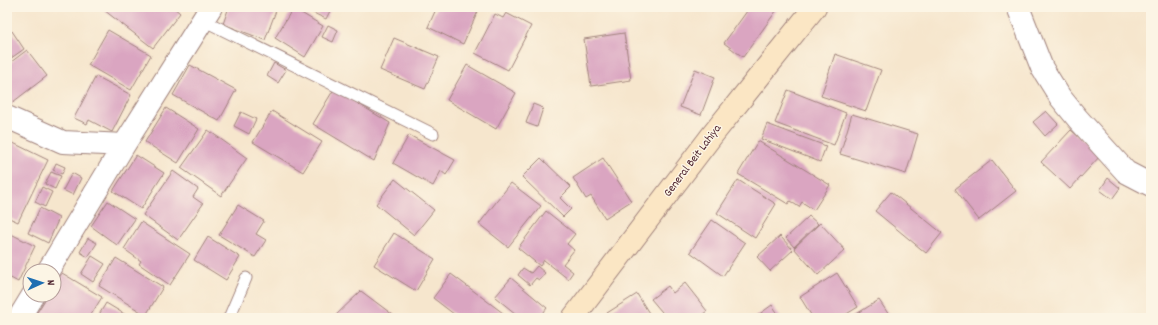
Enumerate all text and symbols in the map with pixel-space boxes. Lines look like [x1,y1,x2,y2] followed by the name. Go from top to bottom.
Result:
[660,121,726,201] street label: General Beit Lahiya
[22,263,62,303] north arrow
[42,279,58,286] text: N

